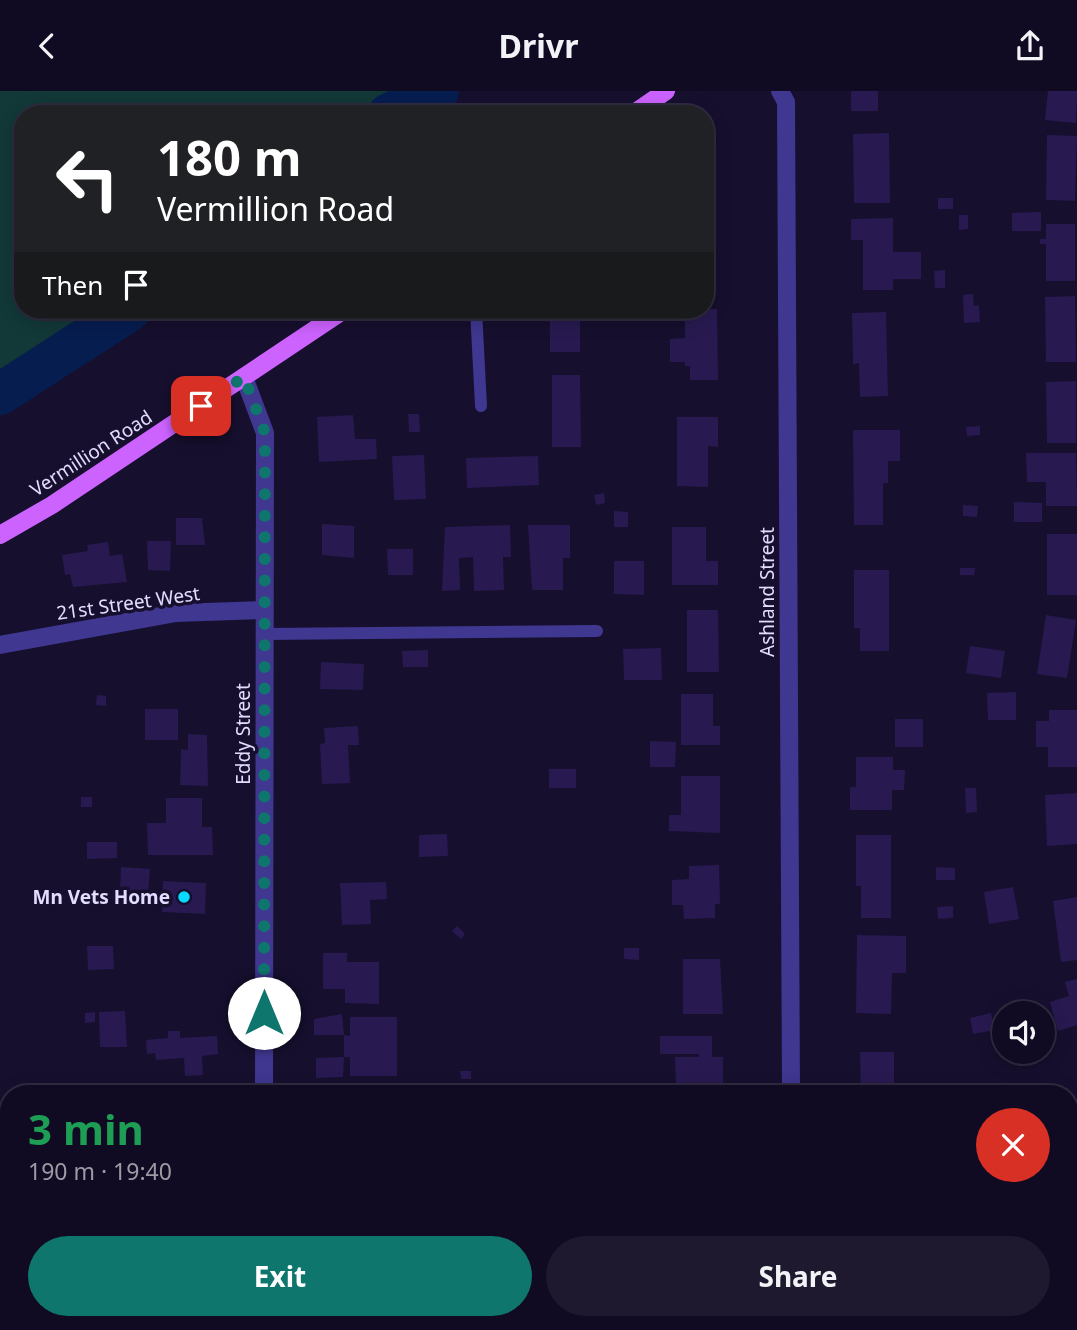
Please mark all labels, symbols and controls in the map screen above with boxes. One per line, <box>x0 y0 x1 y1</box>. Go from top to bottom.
text: Drivr <box>499 24 578 67</box>
icon: back <box>28 27 66 65</box>
icon: share <box>1011 27 1049 65</box>
text: 180 m <box>157 124 302 190</box>
icon: left <box>42 133 133 224</box>
text: Vermillion Road <box>157 187 394 230</box>
icon: arrive <box>117 266 155 304</box>
text: Then <box>42 267 103 303</box>
pin <box>171 376 231 436</box>
icon: arrive <box>182 387 220 425</box>
street label: Vermillion Road <box>25 404 157 502</box>
street label: Ashland Street <box>754 527 780 657</box>
street label: 21st Street West <box>55 580 202 626</box>
street label: Eddy Street <box>230 683 256 785</box>
place label: Mn Vets Home <box>32 884 170 910</box>
marker: Mn Vets Home <box>176 889 192 905</box>
position arrow <box>227 976 301 1050</box>
map controls <box>992 1001 1055 1064</box>
button: sound <box>992 1001 1055 1064</box>
text: 3 min <box>28 1100 144 1157</box>
button: close <box>976 1108 1050 1182</box>
text: 190 m · 19:40 <box>28 1155 172 1187</box>
button: Exit <box>28 1236 532 1316</box>
button: Share <box>546 1236 1050 1316</box>

